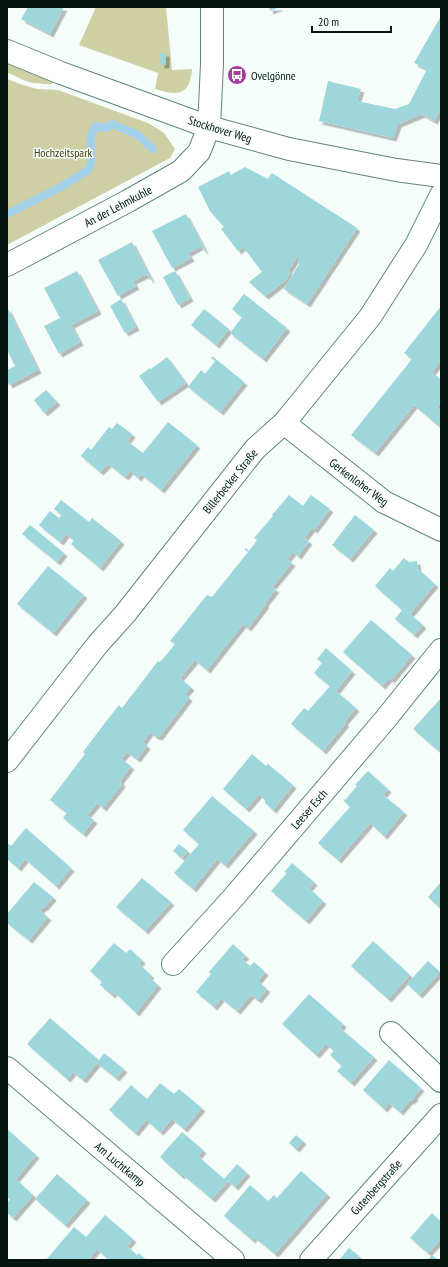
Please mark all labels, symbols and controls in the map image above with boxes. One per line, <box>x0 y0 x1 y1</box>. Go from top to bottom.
scale bar <box>312 8 391 34</box>
text: 20 m <box>318 14 339 29</box>
bus stop icon: Ovelgönne <box>226 64 248 86</box>
place label: Ovelgönne <box>251 68 296 83</box>
street label: Stockhover Weg <box>186 112 254 146</box>
park label: Hochzeitspark <box>34 145 92 160</box>
street label: An der Lehmkuhle <box>81 182 155 230</box>
street label: Billerbecker Straße <box>199 446 261 516</box>
street label: Gerkenloher Weg <box>326 455 392 509</box>
street label: Leeser Esch <box>288 786 330 832</box>
street label: Am Luchtkamp <box>92 1139 148 1189</box>
street label: Gutenbergstraße <box>347 1156 405 1218</box>

